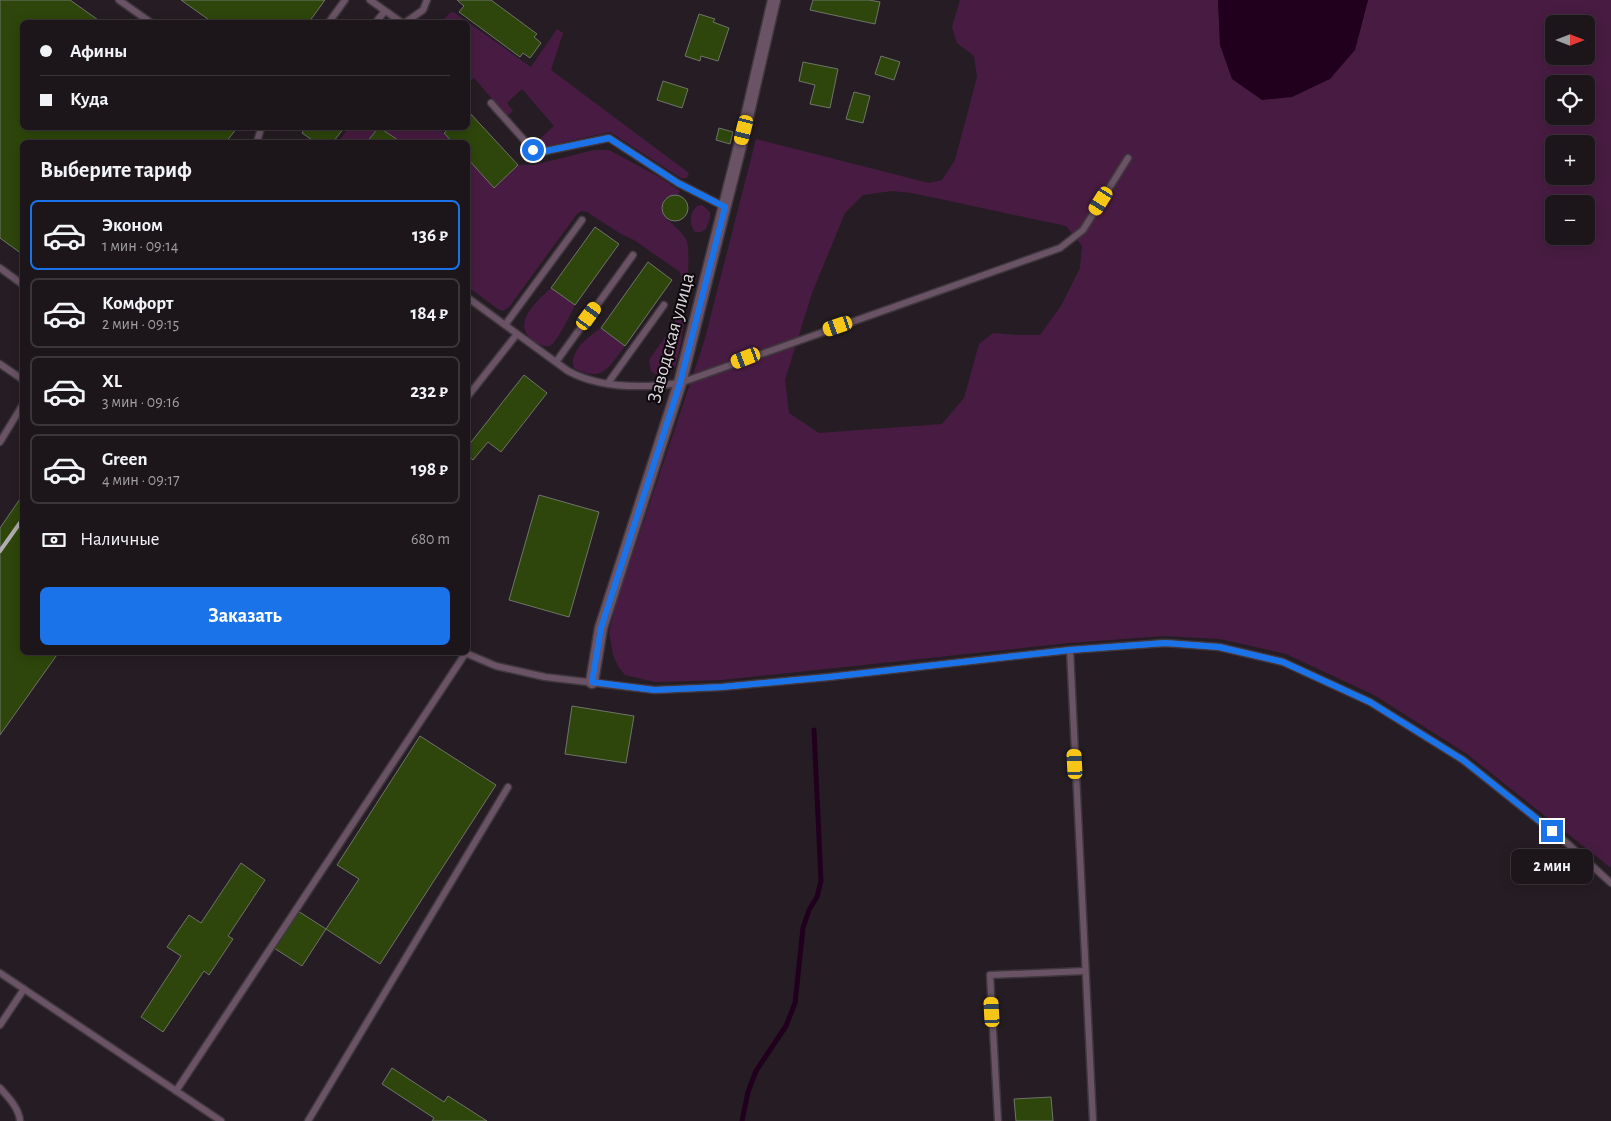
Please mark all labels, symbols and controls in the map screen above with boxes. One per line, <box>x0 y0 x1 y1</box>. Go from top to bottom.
north arrow <box>1545 15 1595 65</box>
map controls <box>1545 15 1595 245</box>
text: Афины <box>70 42 127 61</box>
button: locate <box>1545 75 1595 125</box>
text: Куда <box>70 90 109 109</box>
car <box>733 114 754 146</box>
button: + <box>1545 135 1595 185</box>
route start <box>522 139 544 161</box>
text: Выберите тариф <box>40 159 192 181</box>
car <box>1086 184 1115 218</box>
button: − <box>1545 195 1595 245</box>
icon: car <box>42 213 87 258</box>
text: Эконом <box>102 216 163 235</box>
text: 136 ₽ <box>412 226 448 245</box>
text: 1 мин · 09:14 <box>102 238 179 254</box>
street label: Заводская улица <box>644 271 698 405</box>
icon: car <box>42 291 87 336</box>
text: Комфорт <box>102 294 173 313</box>
car <box>574 299 603 333</box>
text: 184 ₽ <box>410 304 448 323</box>
car <box>821 314 854 338</box>
text: 2 мин · 09:15 <box>102 316 179 332</box>
car <box>729 346 762 370</box>
icon: car <box>42 369 87 414</box>
text: XL <box>102 372 122 391</box>
text: 232 ₽ <box>410 382 448 401</box>
text: 3 мин · 09:16 <box>102 394 179 410</box>
icon: car <box>42 447 87 492</box>
text: Green <box>102 450 148 469</box>
text: 198 ₽ <box>411 460 448 479</box>
text: 4 мин · 09:17 <box>102 472 180 488</box>
icon: cash <box>40 526 68 554</box>
text: Наличные <box>80 530 160 549</box>
text: 680 m <box>411 531 450 547</box>
button: Заказать <box>40 587 450 645</box>
car <box>1066 749 1083 779</box>
route end <box>1541 820 1563 842</box>
callout: 2 мин <box>1511 848 1593 884</box>
text: 2 мин <box>1533 858 1571 874</box>
car <box>983 997 1000 1027</box>

